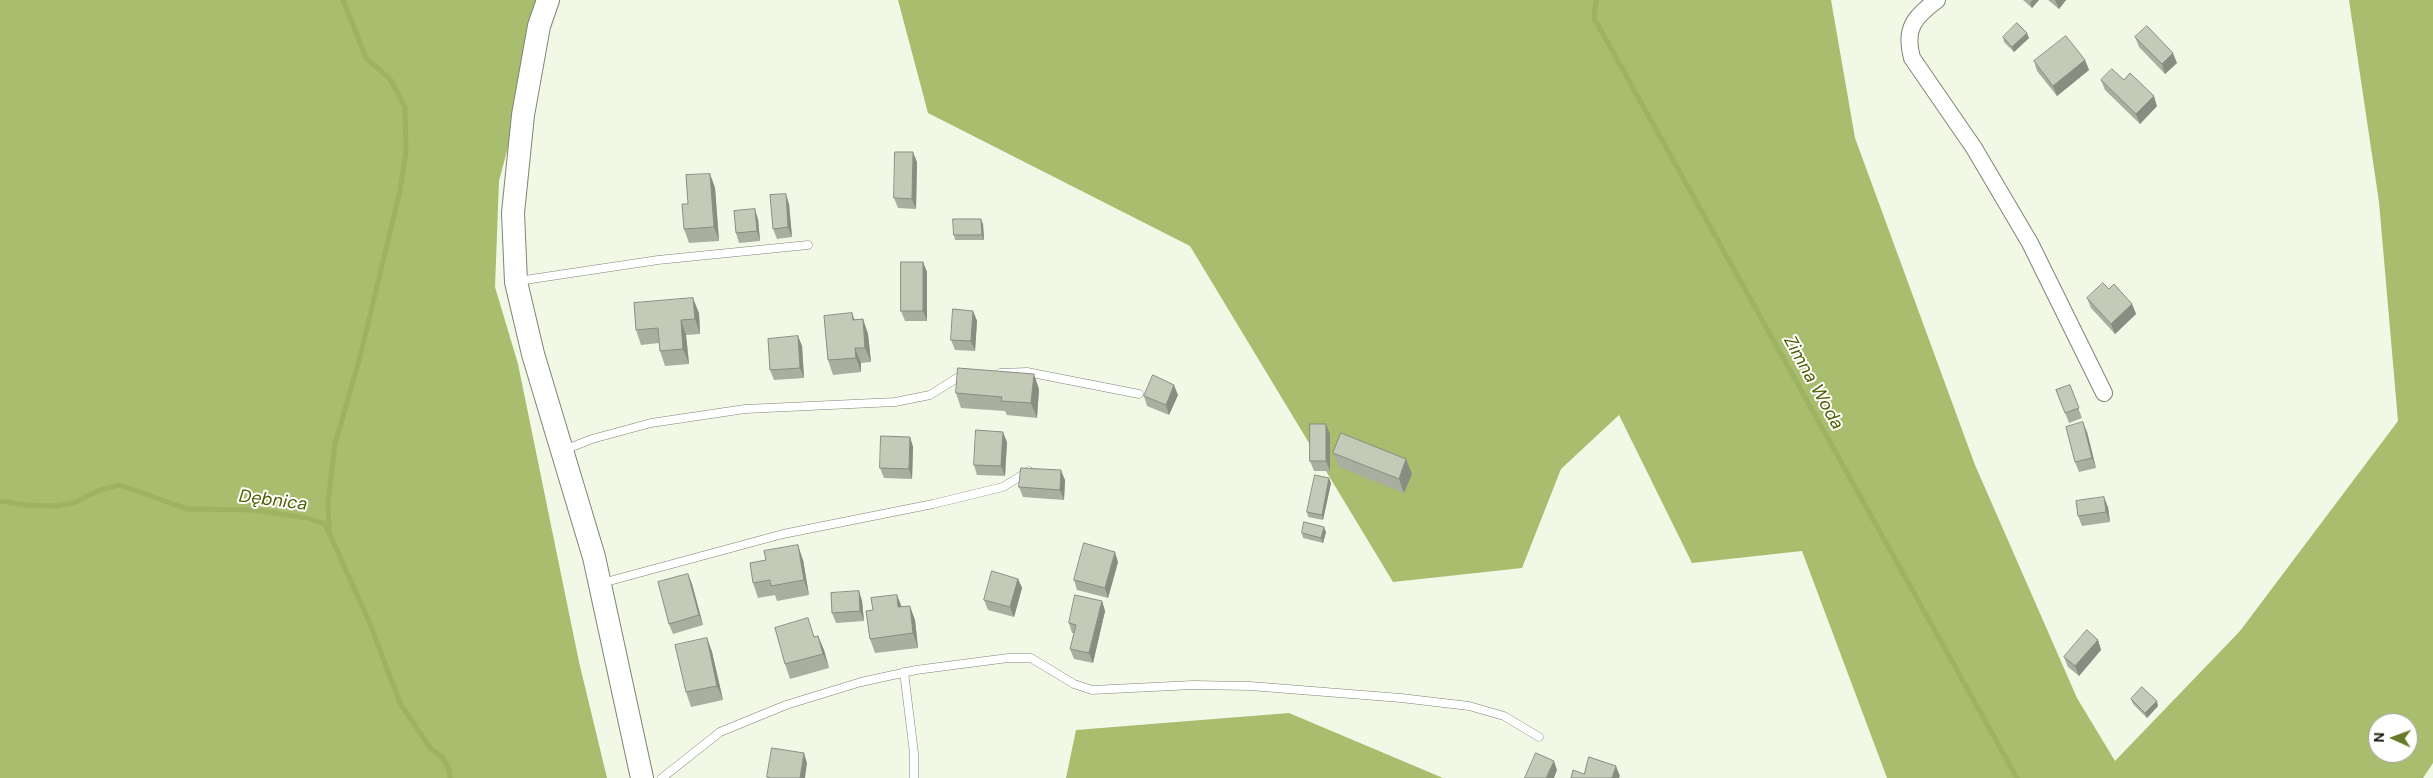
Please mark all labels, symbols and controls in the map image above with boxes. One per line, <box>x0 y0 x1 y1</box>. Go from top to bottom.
water label: Zimna Woda <box>1778 332 1848 434</box>
water label: Dębnica <box>238 486 308 516</box>
north arrow <box>2368 713 2418 763</box>
text: N <box>2370 732 2388 743</box>

